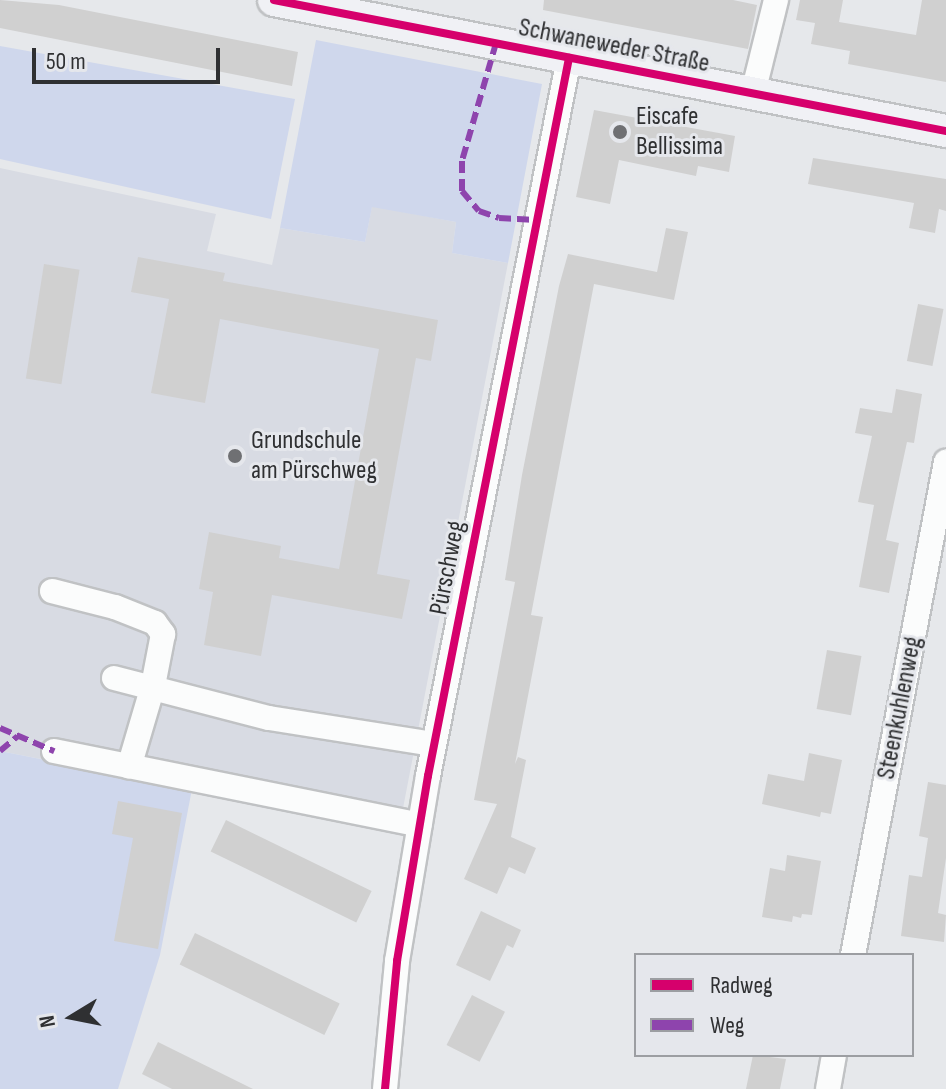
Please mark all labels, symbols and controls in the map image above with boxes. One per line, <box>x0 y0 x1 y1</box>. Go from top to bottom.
street label: Schwaneweder Straße <box>516 12 712 80</box>
scale bar <box>36 32 224 82</box>
text: 50 m <box>46 47 86 76</box>
place label: Eiscafe Bellissima <box>636 101 723 162</box>
marker: Eiscafe Bellissima <box>611 123 629 141</box>
place label: Grundschule am Pürschweg <box>251 425 377 486</box>
marker: Grundschule am Pürschweg <box>226 447 244 465</box>
street label: Pürschweg <box>424 518 472 618</box>
street label: Steenkuhlenweg <box>871 634 929 782</box>
legend <box>634 953 914 1057</box>
text: Radweg <box>710 971 773 1000</box>
north arrow <box>32 977 112 1057</box>
text: Weg <box>710 1011 744 1040</box>
text: N <box>34 1013 62 1029</box>

